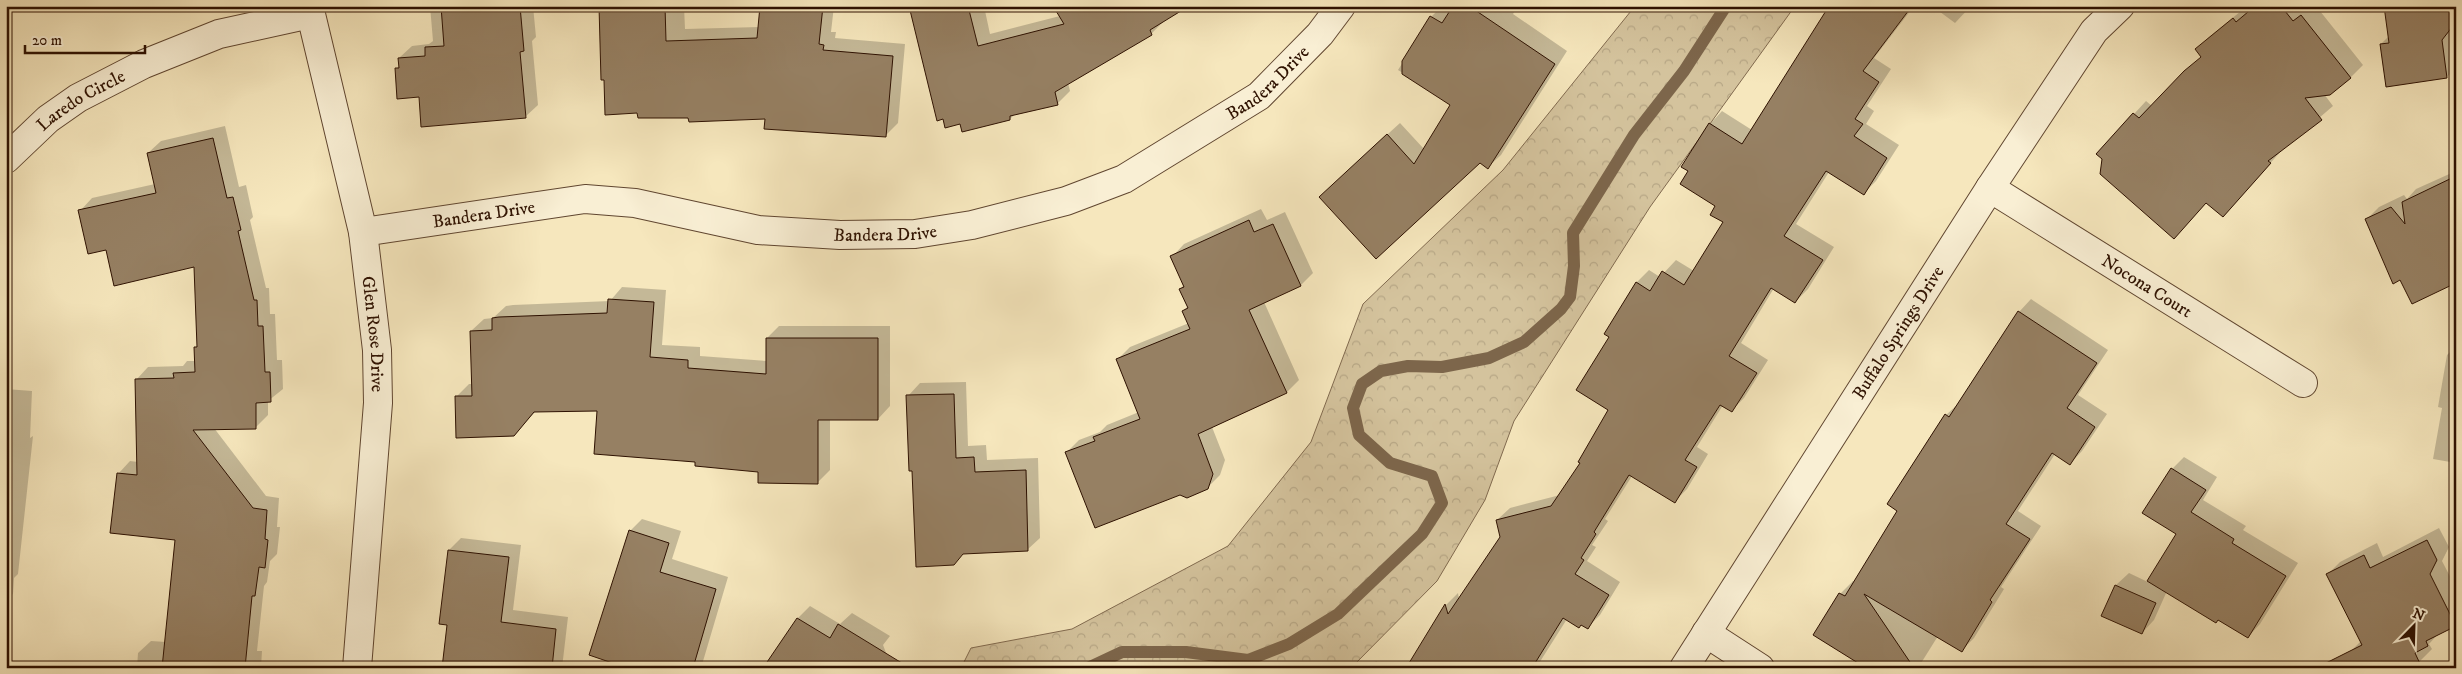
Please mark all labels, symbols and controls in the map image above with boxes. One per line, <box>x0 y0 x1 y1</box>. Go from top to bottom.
scale bar <box>25 22 145 54</box>
text: 20 m <box>32 31 62 50</box>
street label: Bandera Drive <box>1223 41 1314 125</box>
street label: Laredo Circle <box>32 66 129 136</box>
street label: Bandera Drive <box>431 197 536 234</box>
street label: Bandera Drive <box>833 221 939 247</box>
street label: Nocona Court <box>2097 250 2196 323</box>
street label: Buffalo Springs Drive <box>1848 262 1949 404</box>
street label: Glen Rose Drive <box>356 275 388 392</box>
north arrow <box>2390 602 2440 652</box>
text: N <box>2410 604 2428 626</box>

